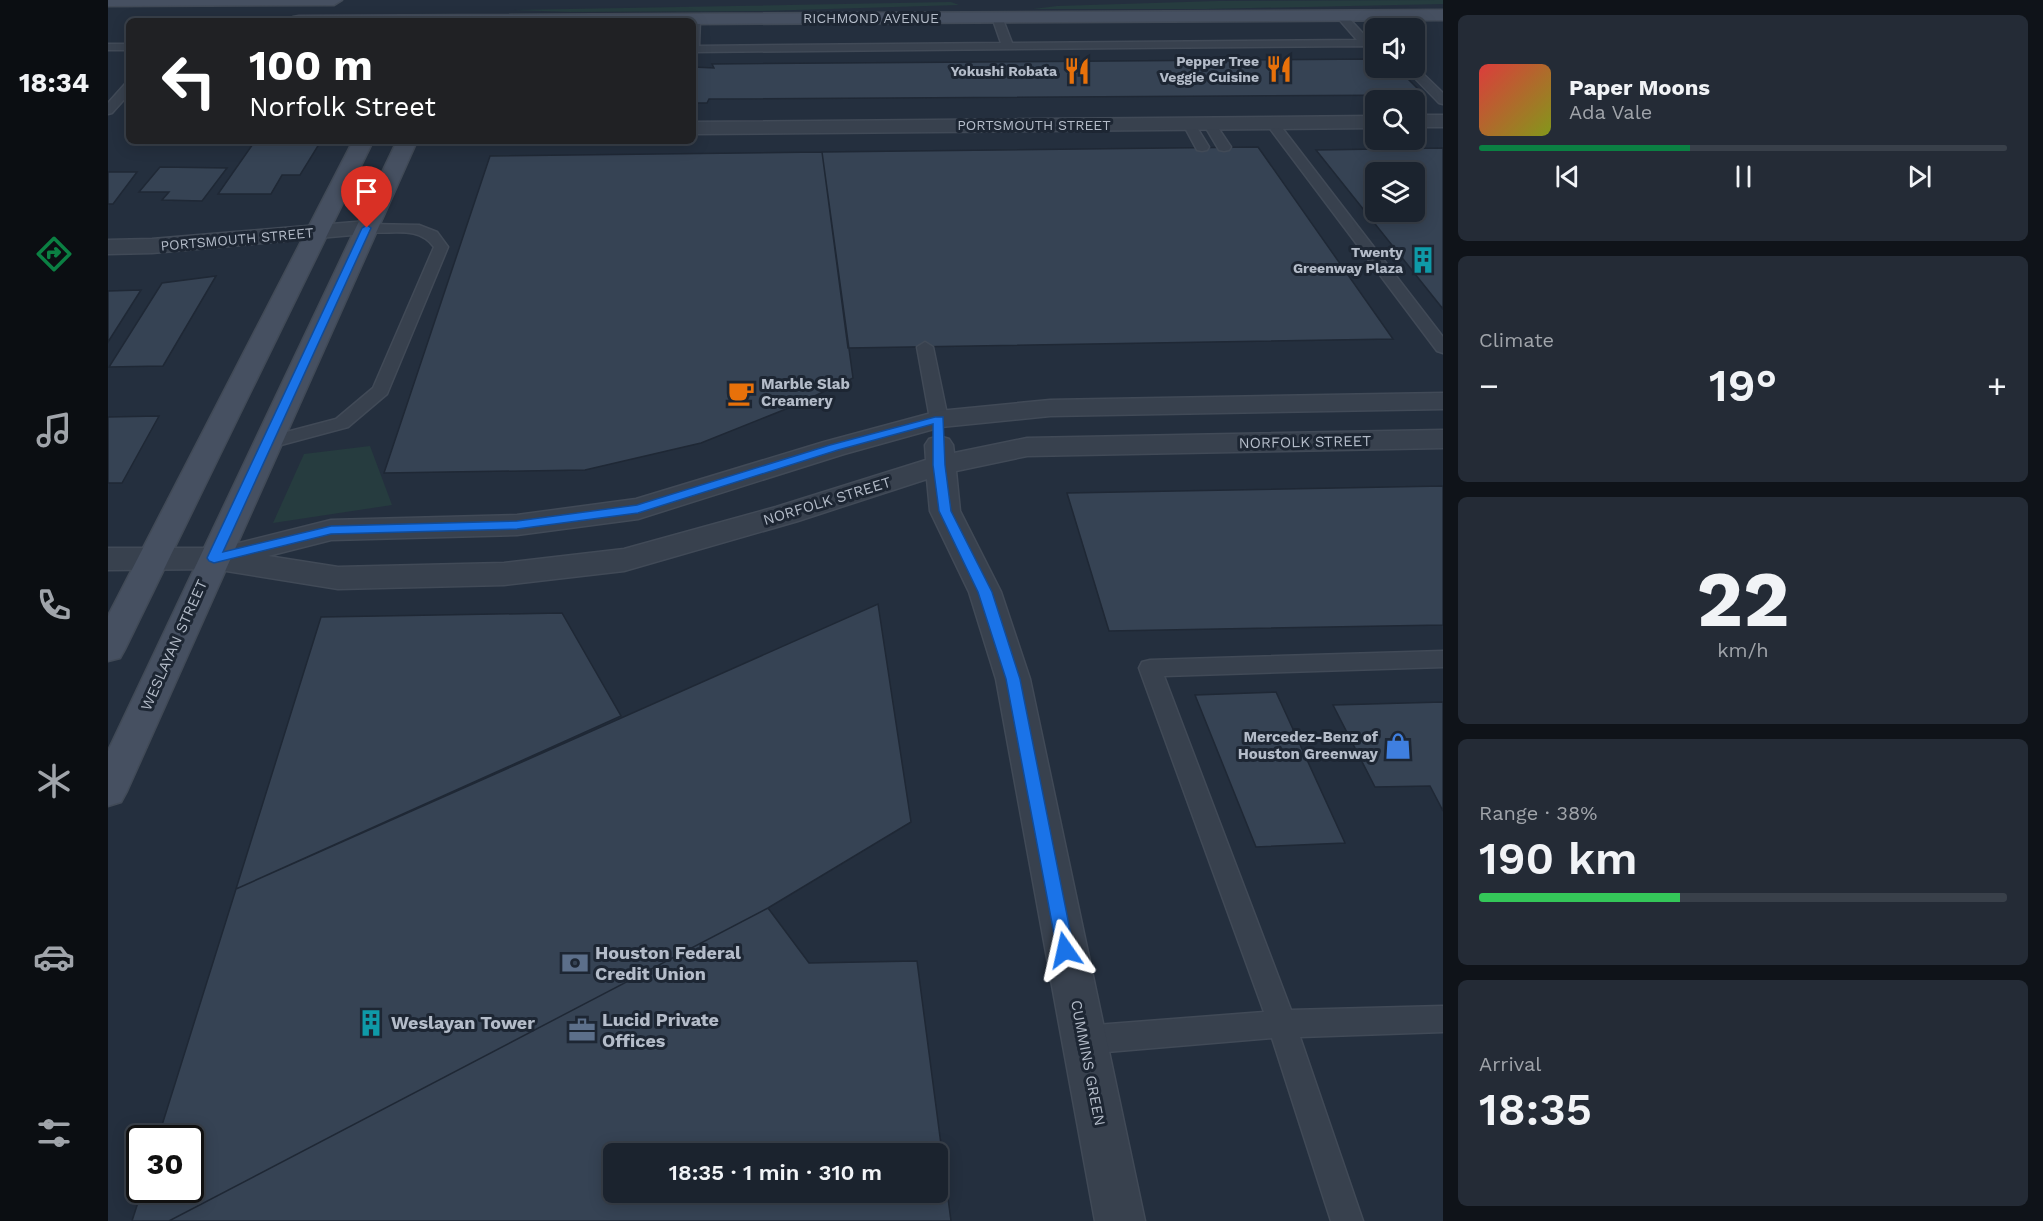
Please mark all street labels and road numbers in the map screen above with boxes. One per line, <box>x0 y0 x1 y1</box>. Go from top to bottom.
street label: RICHMOND AVENUE <box>803 10 939 26</box>
street label: PORTSMOUTH STREET <box>957 117 1111 133</box>
street label: PORTSMOUTH STREET <box>160 224 315 254</box>
street label: NORFOLK STREET <box>1239 432 1371 452</box>
street label: NORFOLK STREET <box>761 473 893 529</box>
street label: WESLAYAN STREET <box>137 577 211 713</box>
street label: CUMMINS GREEN <box>1067 999 1109 1127</box>

